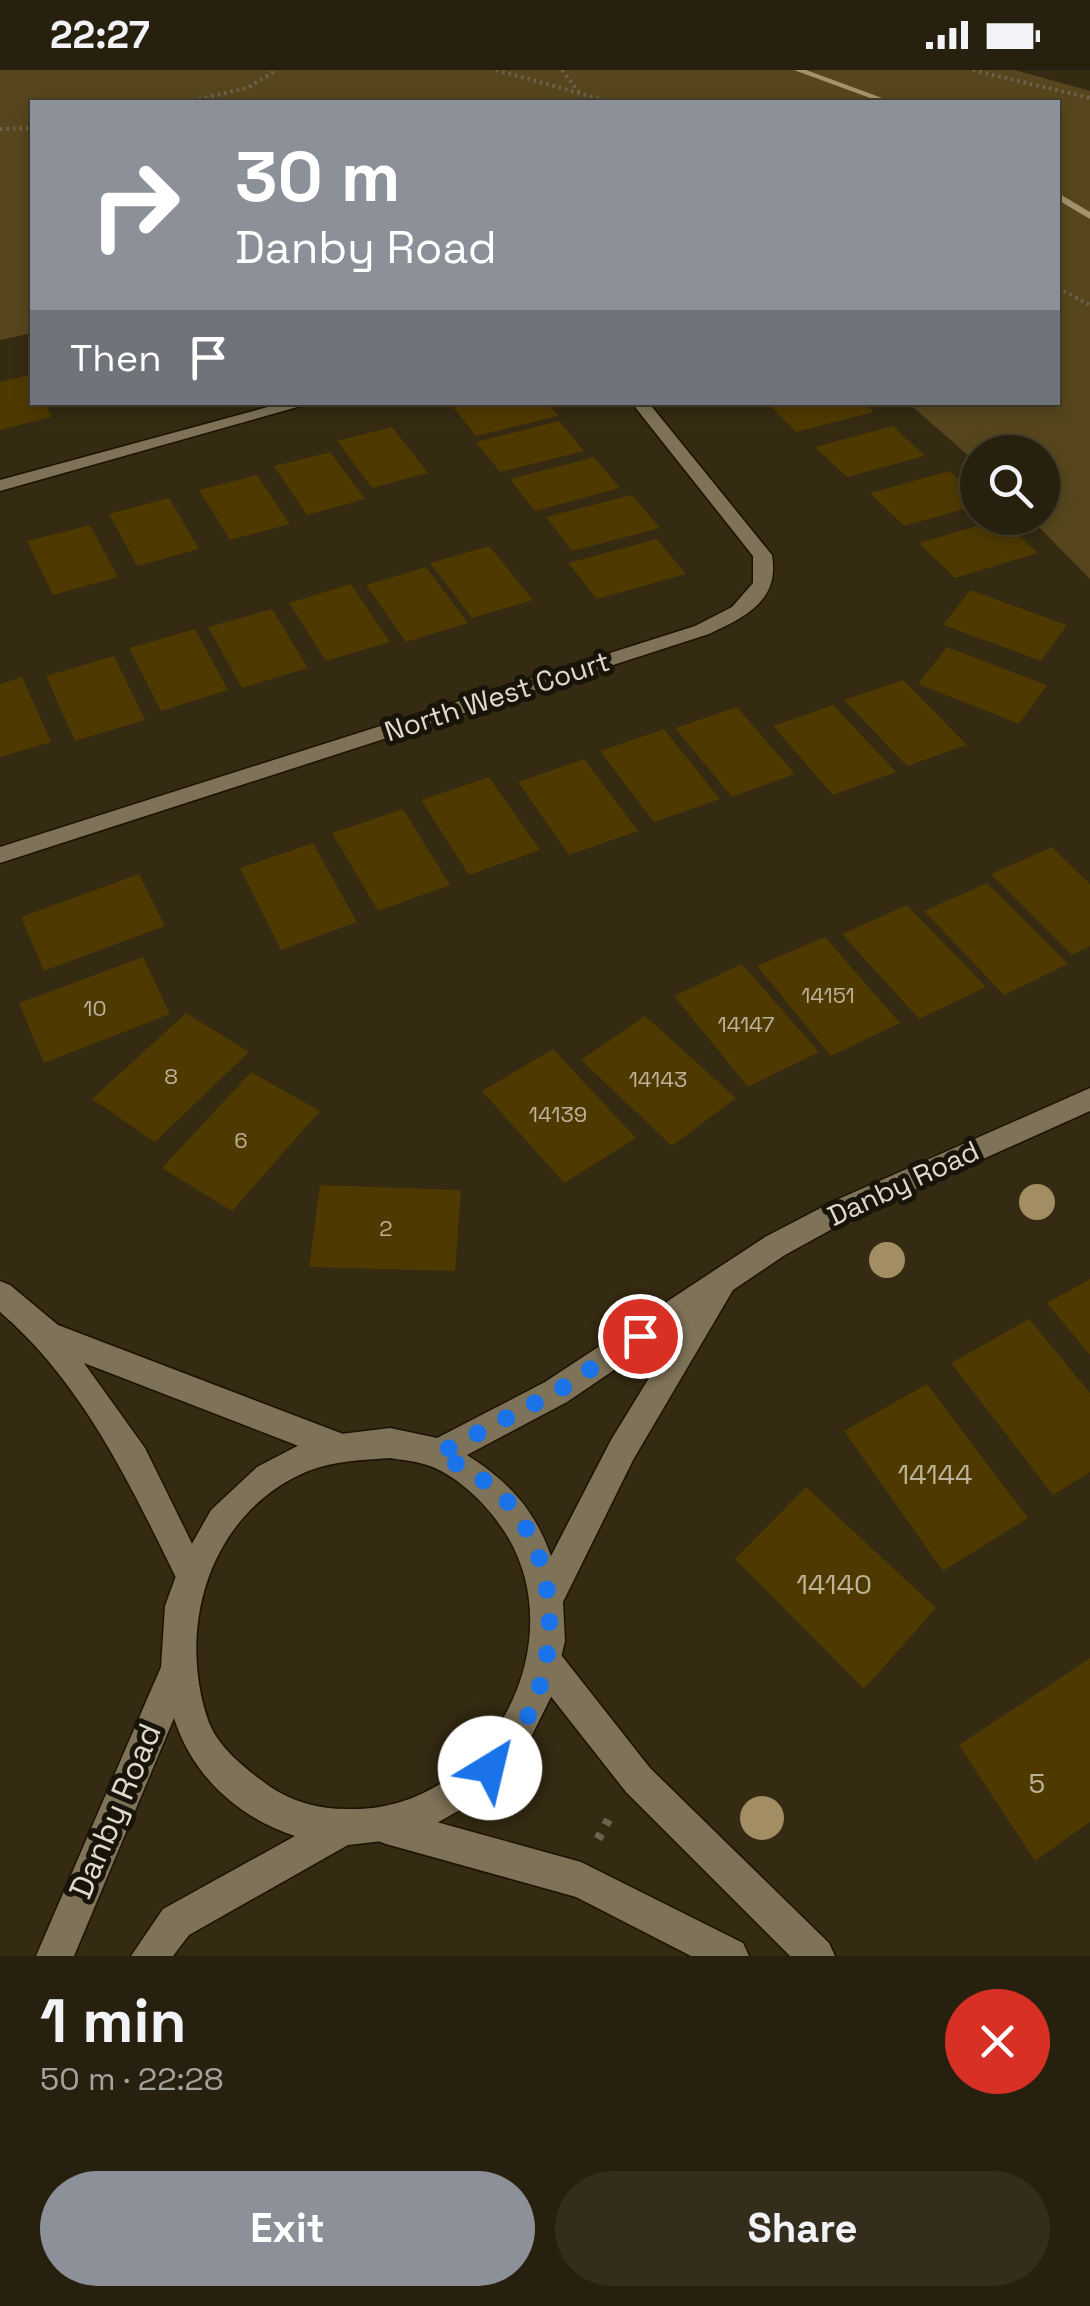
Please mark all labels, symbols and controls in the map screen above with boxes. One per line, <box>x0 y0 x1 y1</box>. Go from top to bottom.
text: 22:27 <box>50 11 150 59</box>
text: 30 m <box>235 132 400 221</box>
icon: right <box>70 140 200 270</box>
text: Danby Road <box>235 219 497 276</box>
icon: arrive <box>181 330 236 385</box>
text: Then <box>70 334 161 382</box>
map controls <box>960 435 1060 535</box>
button: search <box>960 435 1060 535</box>
street label: North West Court <box>380 643 614 749</box>
house number: 14151 <box>801 981 855 1009</box>
house number: 10 <box>83 994 107 1022</box>
house number: 14147 <box>717 1010 775 1038</box>
house number: 8 <box>164 1062 178 1090</box>
house number: 14143 <box>629 1065 687 1093</box>
house number: 14139 <box>529 1100 587 1128</box>
house number: 6 <box>234 1126 248 1154</box>
street label: Danby Road <box>822 1132 984 1234</box>
house number: 2 <box>379 1214 393 1242</box>
pin <box>598 1294 683 1379</box>
icon: arrive <box>613 1309 668 1364</box>
house number: 14144 <box>897 1456 973 1492</box>
house number: 14140 <box>796 1566 872 1602</box>
position arrow <box>438 1716 542 1820</box>
street label: Danby Road <box>60 1717 170 1905</box>
house number: 5 <box>1029 1765 1045 1801</box>
text: 1 min <box>40 1983 187 2060</box>
button: close <box>945 1989 1050 2094</box>
text: 50 m · 22:28 <box>40 2059 224 2099</box>
button: Exit <box>40 2171 535 2286</box>
button: Share <box>555 2171 1050 2286</box>

